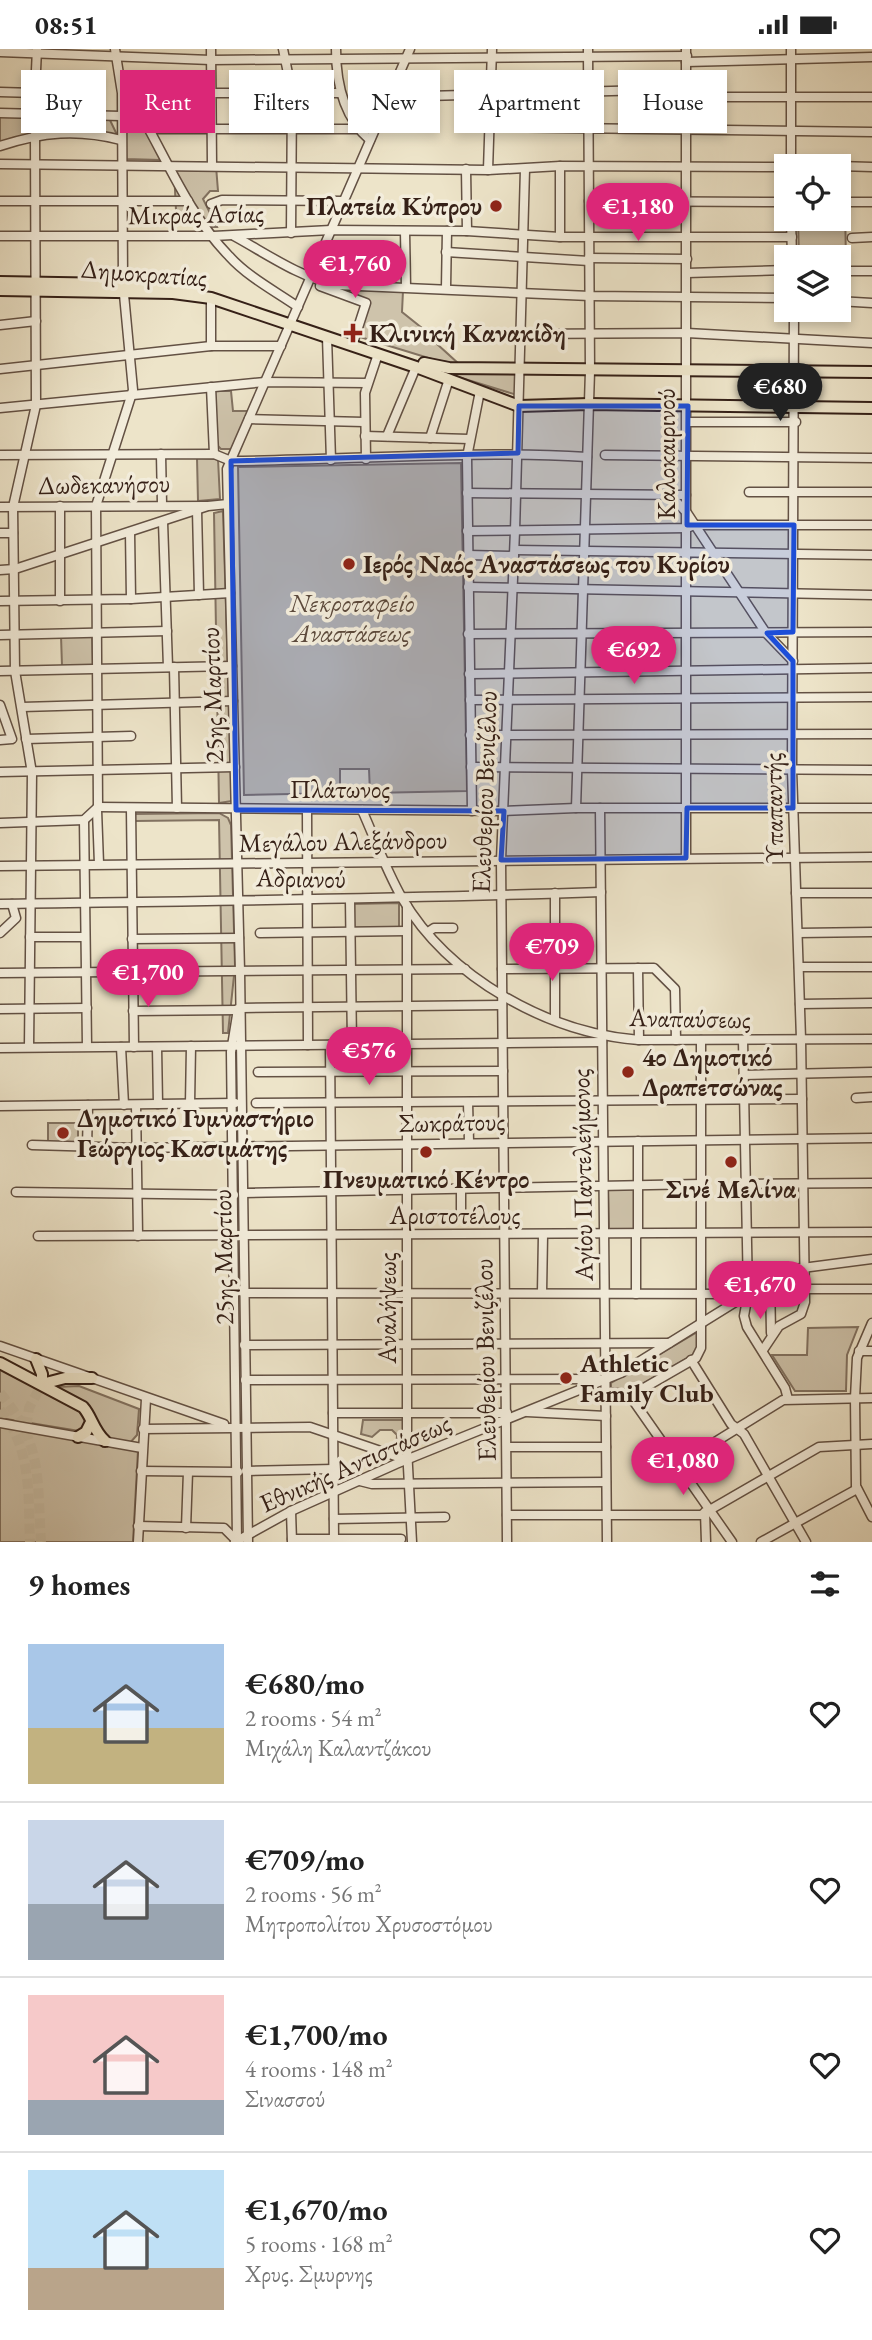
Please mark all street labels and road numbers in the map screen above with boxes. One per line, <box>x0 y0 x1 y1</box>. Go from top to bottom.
street label: Μικράς Ασίας <box>128 196 264 232</box>
street label: Δημοκρατίας <box>80 252 208 294</box>
street label: Καλοκαιρινού <box>649 388 683 520</box>
street label: Δωδεκανήσου <box>38 466 170 502</box>
street label: 25ης Μαρτίου <box>193 627 231 763</box>
street label: Ελευθερίου Βενιζέλου <box>463 690 505 894</box>
street label: Υπαπαντής <box>755 752 791 864</box>
street label: Πλάτωνος <box>290 772 390 806</box>
street label: Μεγάλου Αλεξάνδρου <box>238 822 448 860</box>
street label: Αδριανού <box>255 860 346 896</box>
street label: Αναπαύσεως <box>628 1000 751 1036</box>
street label: Αγίου Παντελεήμονος <box>563 1068 601 1283</box>
street label: Σωκράτους <box>398 1104 506 1140</box>
street label: 25ης Μαρτίου <box>205 1189 241 1325</box>
street label: Αριστοτέλους <box>389 1198 520 1232</box>
street label: Αναλήψεως <box>370 1252 404 1365</box>
street label: Ελευθερίου Βενιζέλου <box>466 1258 504 1462</box>
street label: Εθνικής Αντιστάσεως <box>254 1406 456 1520</box>

